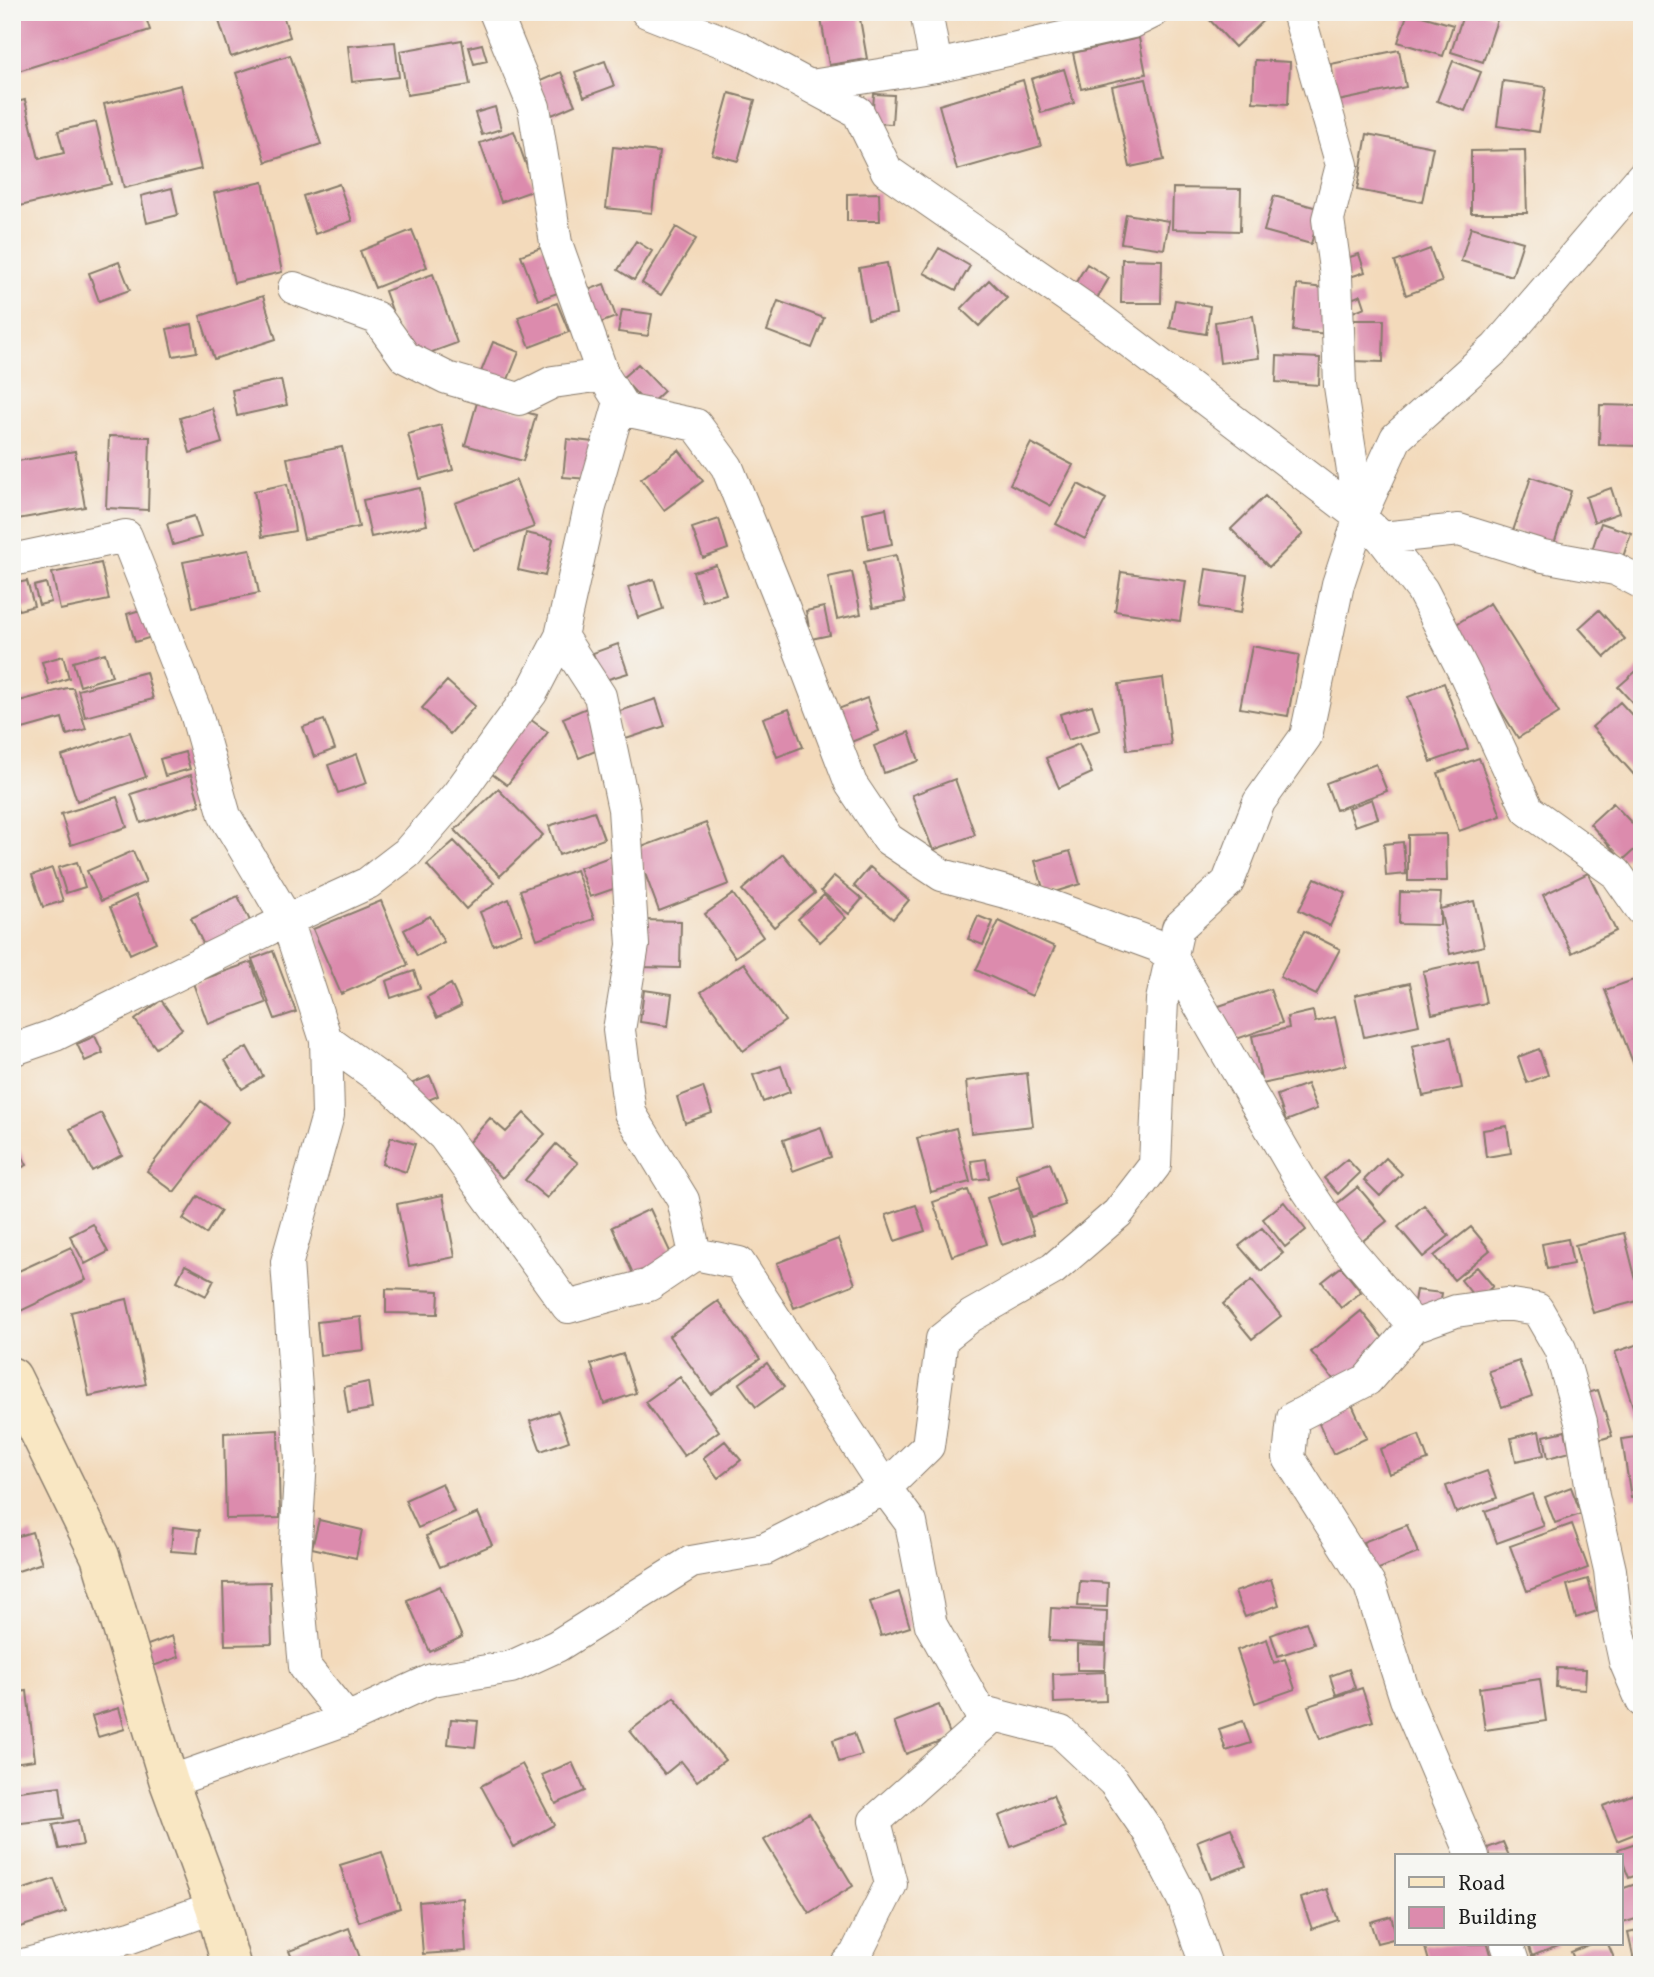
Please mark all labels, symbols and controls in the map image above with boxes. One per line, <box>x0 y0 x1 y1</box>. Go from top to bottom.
legend <box>1395 1854 1622 1946</box>
text: Road <box>1458 1870 1505 1899</box>
text: Building <box>1458 1904 1537 1933</box>

